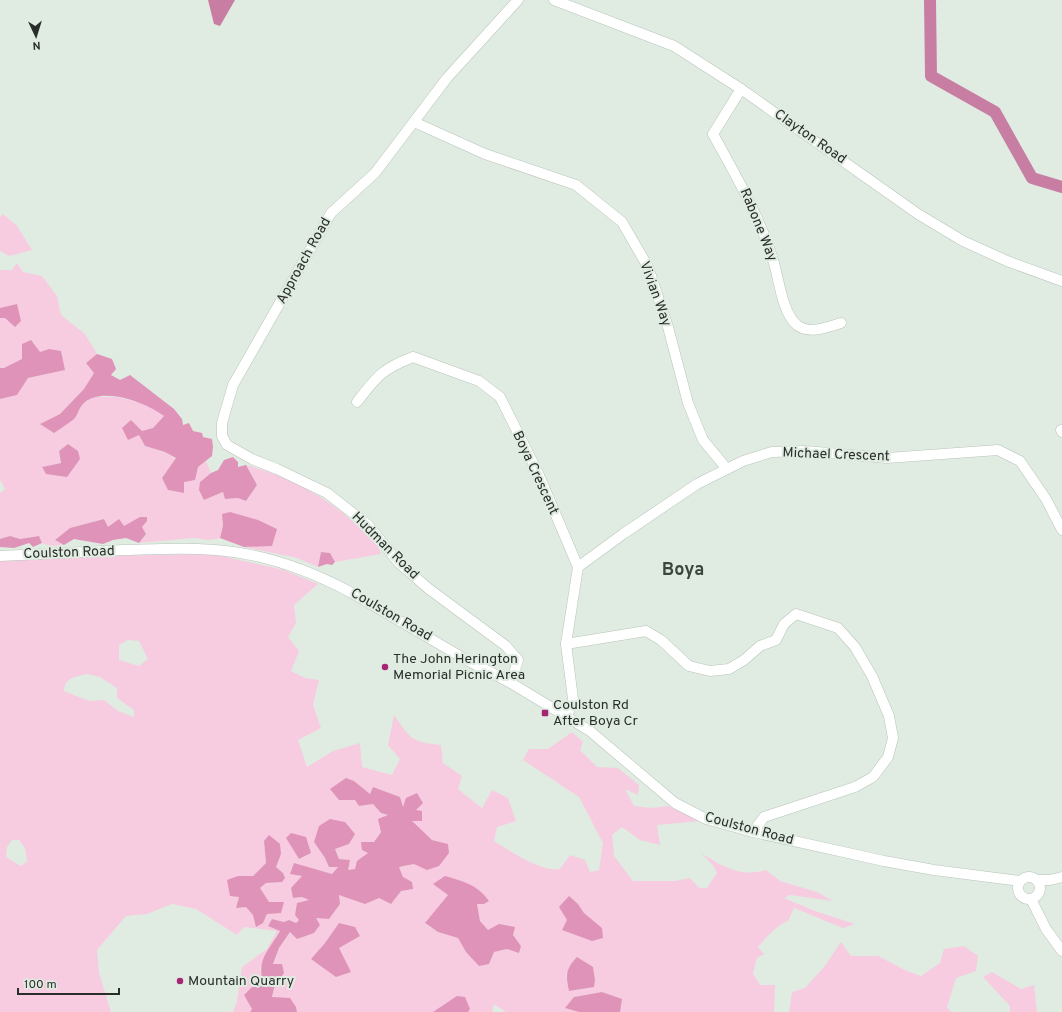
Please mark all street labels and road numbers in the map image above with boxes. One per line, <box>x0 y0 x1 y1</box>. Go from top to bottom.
street label: Clayton Road <box>771 106 849 168</box>
street label: Rabone Way <box>736 186 780 264</box>
street label: Approach Road <box>273 215 335 307</box>
street label: Vivian Way <box>635 259 675 329</box>
street label: Boya Crescent <box>508 428 562 518</box>
street label: Michael Crescent <box>782 445 890 465</box>
street label: Hudman Road <box>348 509 422 583</box>
street label: Coulston Road <box>23 543 115 563</box>
street label: Coulston Road <box>347 585 435 645</box>
street label: Coulston Road <box>703 809 795 849</box>

